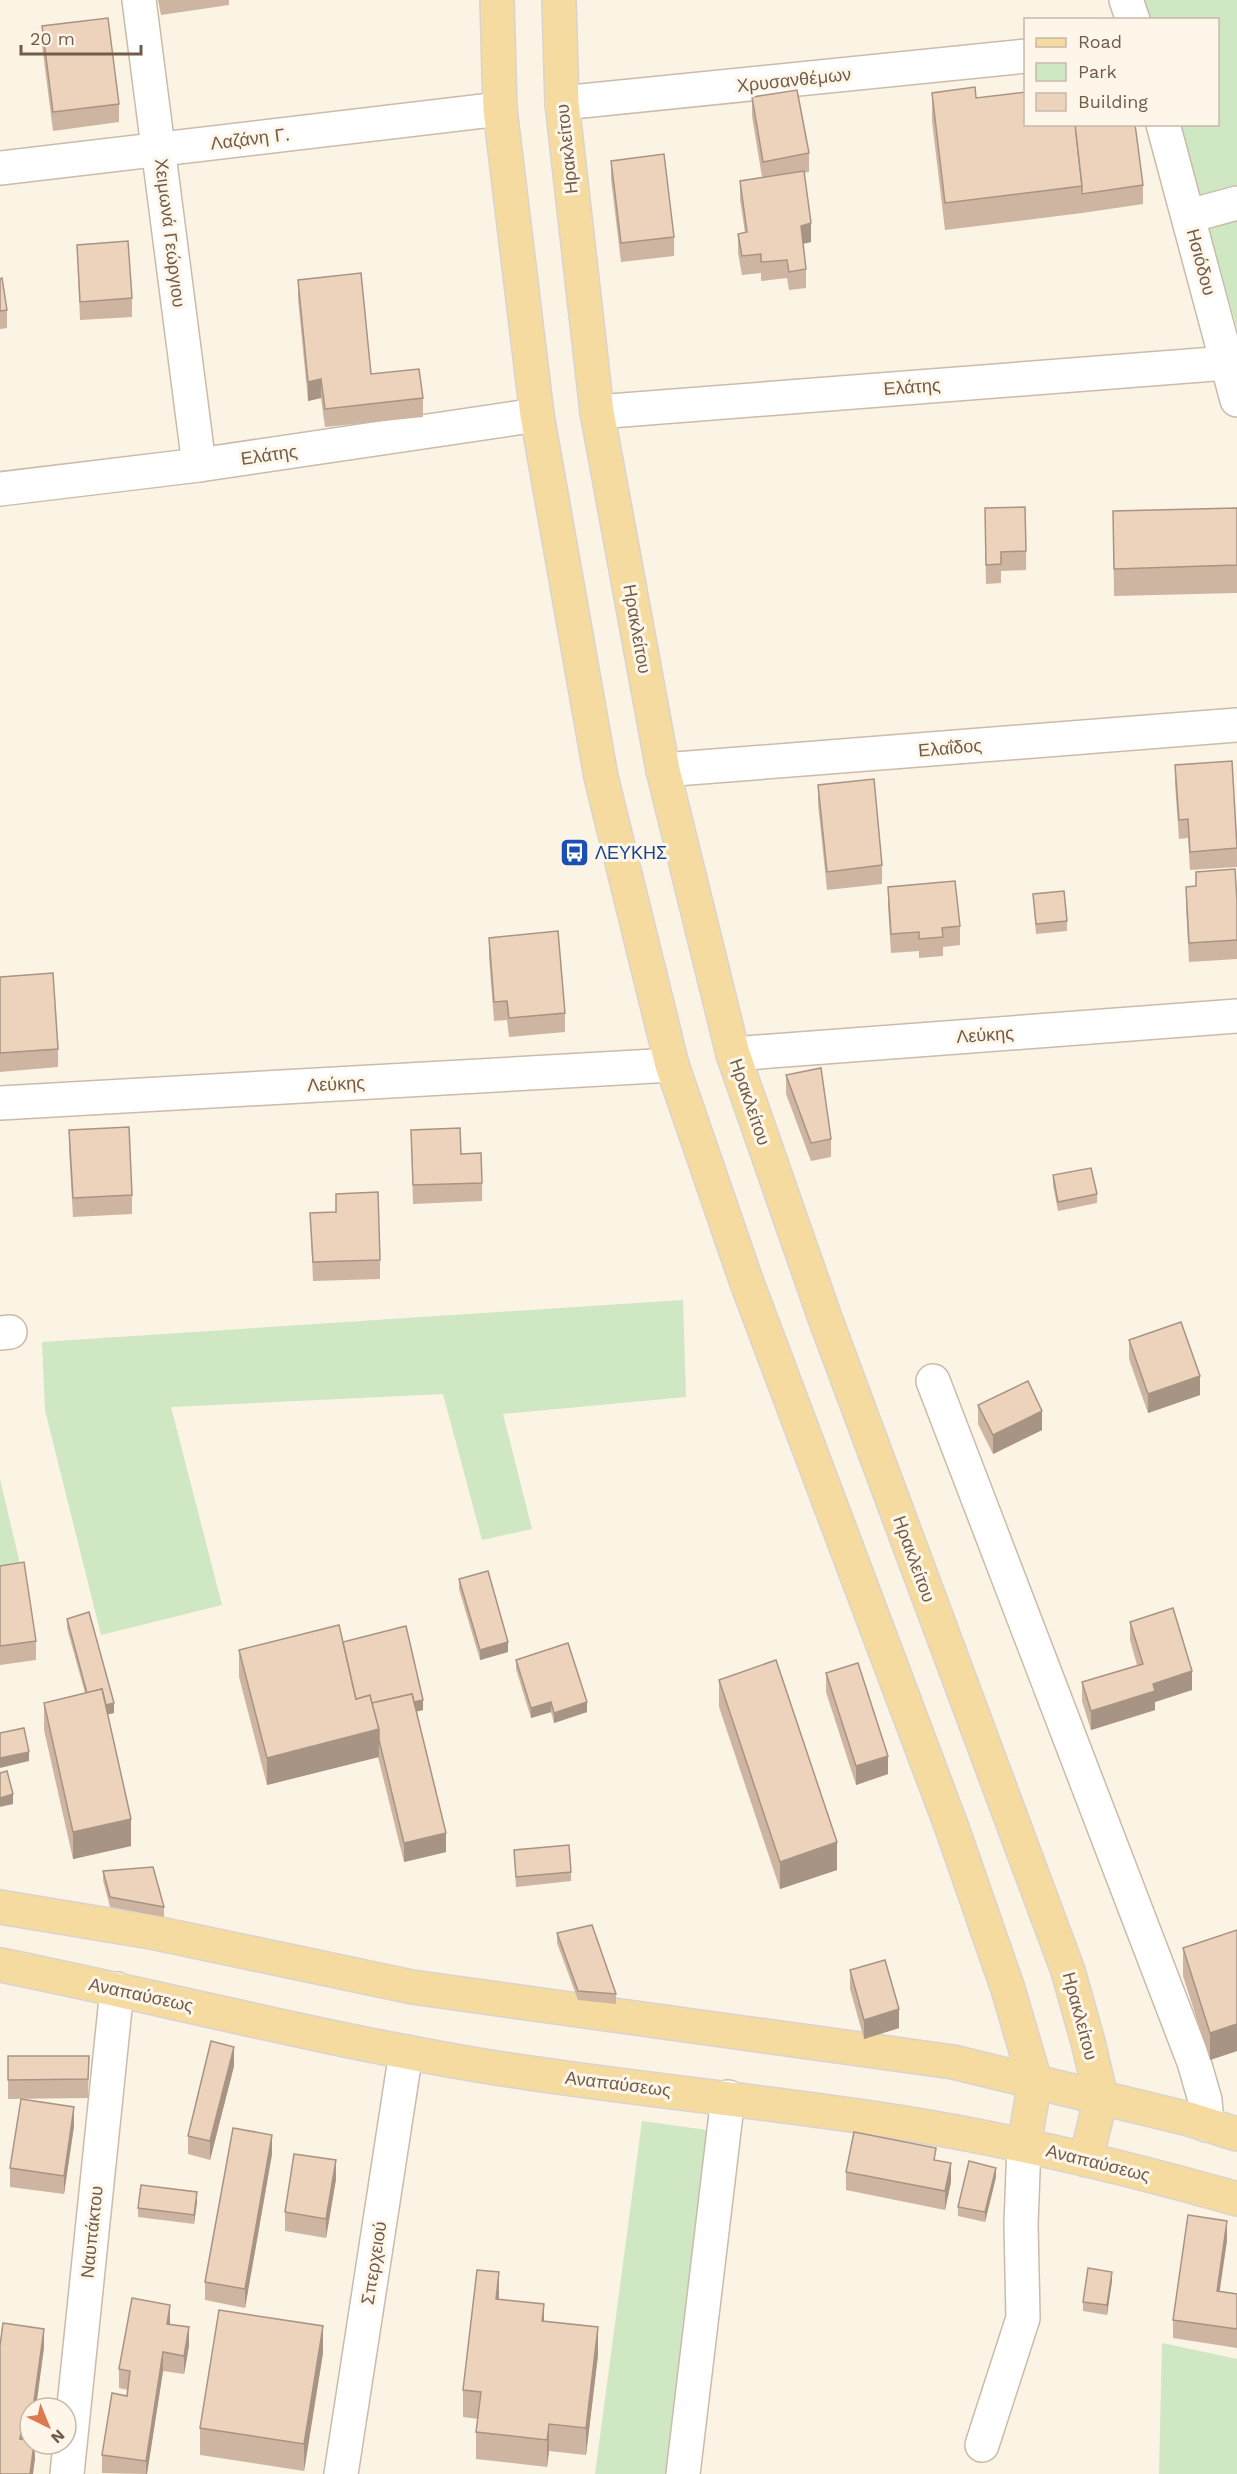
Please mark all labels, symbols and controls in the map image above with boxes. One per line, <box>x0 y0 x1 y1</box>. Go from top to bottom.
scale bar <box>21 18 141 56</box>
legend <box>1024 18 1219 126</box>
text: 20 m <box>30 28 75 49</box>
text: Road <box>1078 31 1122 52</box>
text: Park <box>1078 61 1117 82</box>
street label: Χρυσανθέμων <box>736 63 852 96</box>
text: Building <box>1078 91 1148 112</box>
street label: Ηρακλείτου <box>551 103 582 195</box>
street label: Λαζάνη Γ. <box>209 123 291 154</box>
street label: Χειμωνά Γεώργιου <box>151 157 190 309</box>
street label: Ησιόδου <box>1183 226 1220 297</box>
street label: Ελάτης <box>883 374 941 399</box>
street label: Ελάτης <box>239 440 299 469</box>
street label: Ηρακλείτου <box>619 583 656 675</box>
street label: Ελαΐδος <box>917 734 983 761</box>
bus stop icon: ΛΕΥΚΗΣ <box>558 837 590 869</box>
place label: ΛΕΥΚΗΣ <box>595 842 667 863</box>
street label: Λεύκης <box>956 1022 1015 1047</box>
street label: Ηρακλείτου <box>726 1056 775 1148</box>
street label: Λεύκης <box>307 1071 366 1095</box>
street label: Ηρακλείτου <box>889 1513 940 1605</box>
street label: Ηρακλείτου <box>1059 1969 1102 2062</box>
street label: Αναπαύσεως <box>87 1973 196 2016</box>
street label: Αναπαύσεως <box>564 2067 672 2100</box>
street label: Αναπαύσεως <box>1044 2139 1153 2186</box>
street label: Ναυπάκτου <box>76 2185 107 2279</box>
street label: Σπερχειού <box>357 2220 390 2306</box>
north arrow <box>18 2396 78 2456</box>
text: N <box>47 2426 69 2448</box>

